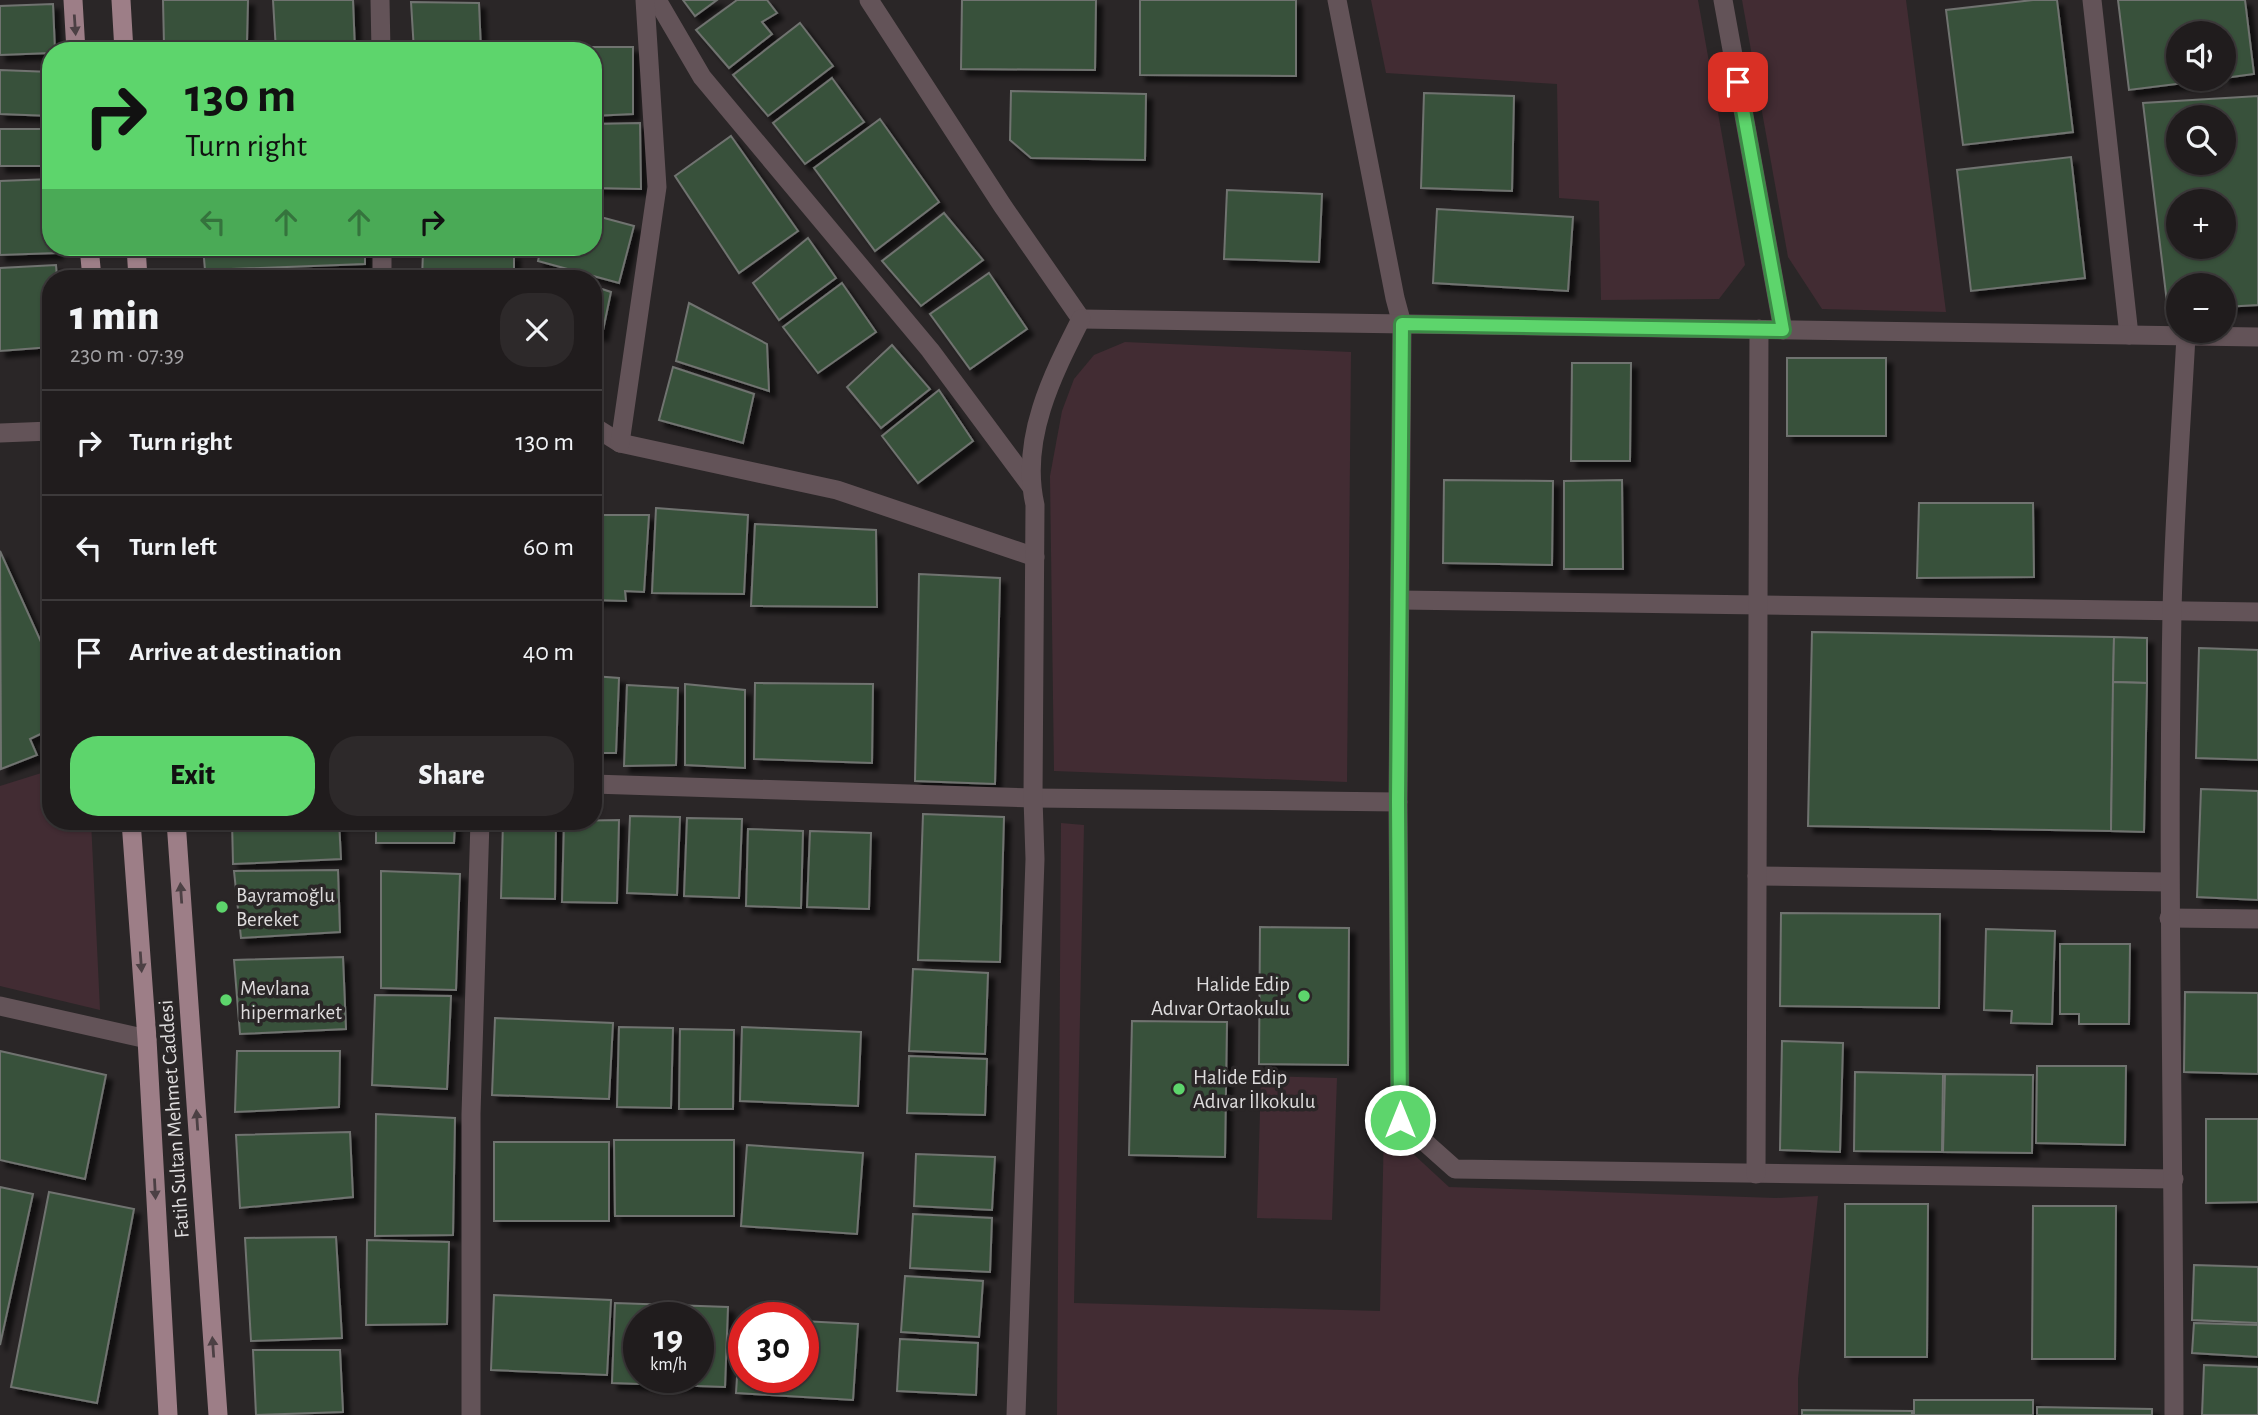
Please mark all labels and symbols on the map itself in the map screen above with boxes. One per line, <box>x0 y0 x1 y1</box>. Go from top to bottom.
one-way arrow <box>69 15 80 37</box>
pin <box>1708 52 1768 112</box>
one-way arrow <box>175 882 186 904</box>
place label: Bayramoğlu Bereket <box>236 885 335 930</box>
marker: Bayramoğlu Bereket <box>214 899 230 915</box>
one-way arrow <box>136 951 147 973</box>
place label: Halide Edip Adıvar Ortaokulu <box>1151 974 1290 1019</box>
place label: Mevlana hipermarket <box>240 978 342 1023</box>
marker: Halide Edip Adıvar Ortaokulu <box>1296 988 1312 1004</box>
marker: Mevlana hipermarket <box>218 992 234 1008</box>
street label: Fatih Sultan Mehmet Caddesi <box>155 999 193 1239</box>
place label: Halide Edip Adıvar İlkokulu <box>1193 1067 1316 1112</box>
marker: Halide Edip Adıvar İlkokulu <box>1171 1081 1187 1097</box>
position arrow <box>1363 1083 1437 1157</box>
one-way arrow <box>191 1109 202 1131</box>
one-way arrow <box>150 1178 161 1200</box>
speed limit sign: 30 <box>728 1302 819 1393</box>
one-way arrow <box>207 1336 218 1358</box>

